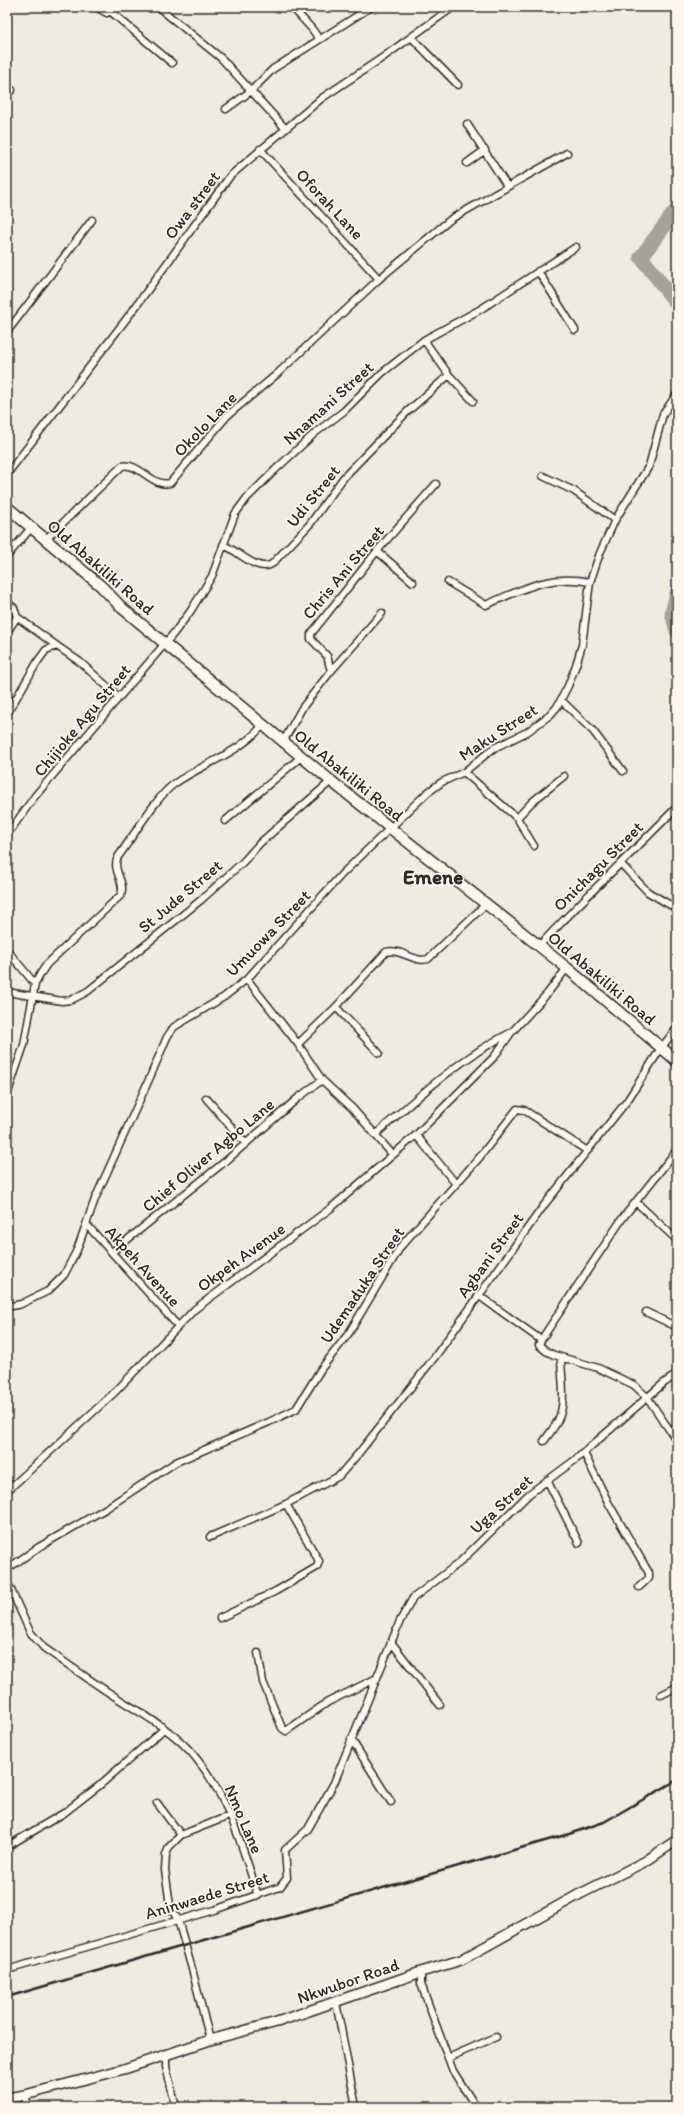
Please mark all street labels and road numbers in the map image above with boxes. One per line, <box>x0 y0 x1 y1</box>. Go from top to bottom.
street label: Oforah Lane <box>292 164 368 244</box>
street label: Owa street <box>160 167 224 243</box>
street label: Nnamani Street <box>279 357 377 449</box>
street label: Okolo Lane <box>169 388 241 460</box>
street label: Udi Street <box>282 461 344 531</box>
street label: Old Abakiliki Road <box>43 515 159 619</box>
street label: Chris Ani Street <box>298 521 388 623</box>
street label: Chijioke Agu Street <box>29 660 135 780</box>
street label: Maku Street <box>455 699 541 765</box>
street label: Old Abakiliki Road <box>290 725 408 826</box>
street label: Onichagu Street <box>549 817 647 915</box>
street label: St Jude Street <box>134 855 227 937</box>
street label: Umuowa Street <box>222 885 315 981</box>
street label: Old Abakiliki Road <box>544 927 661 1029</box>
street label: Chief Oliver Agbo Lane <box>138 1094 278 1216</box>
street label: Agbani Street <box>452 1209 528 1301</box>
street label: Okpeh Avenue <box>193 1218 289 1296</box>
street label: Akpeh Avenue <box>101 1221 185 1311</box>
street label: Udemaduka Street <box>316 1223 408 1347</box>
street label: Uga Street <box>466 1470 536 1538</box>
street label: Nmo Lane <box>221 1782 267 1856</box>
street label: Aninwaede Street <box>143 1867 271 1923</box>
street label: Nkwubor Road <box>295 1954 401 2008</box>

